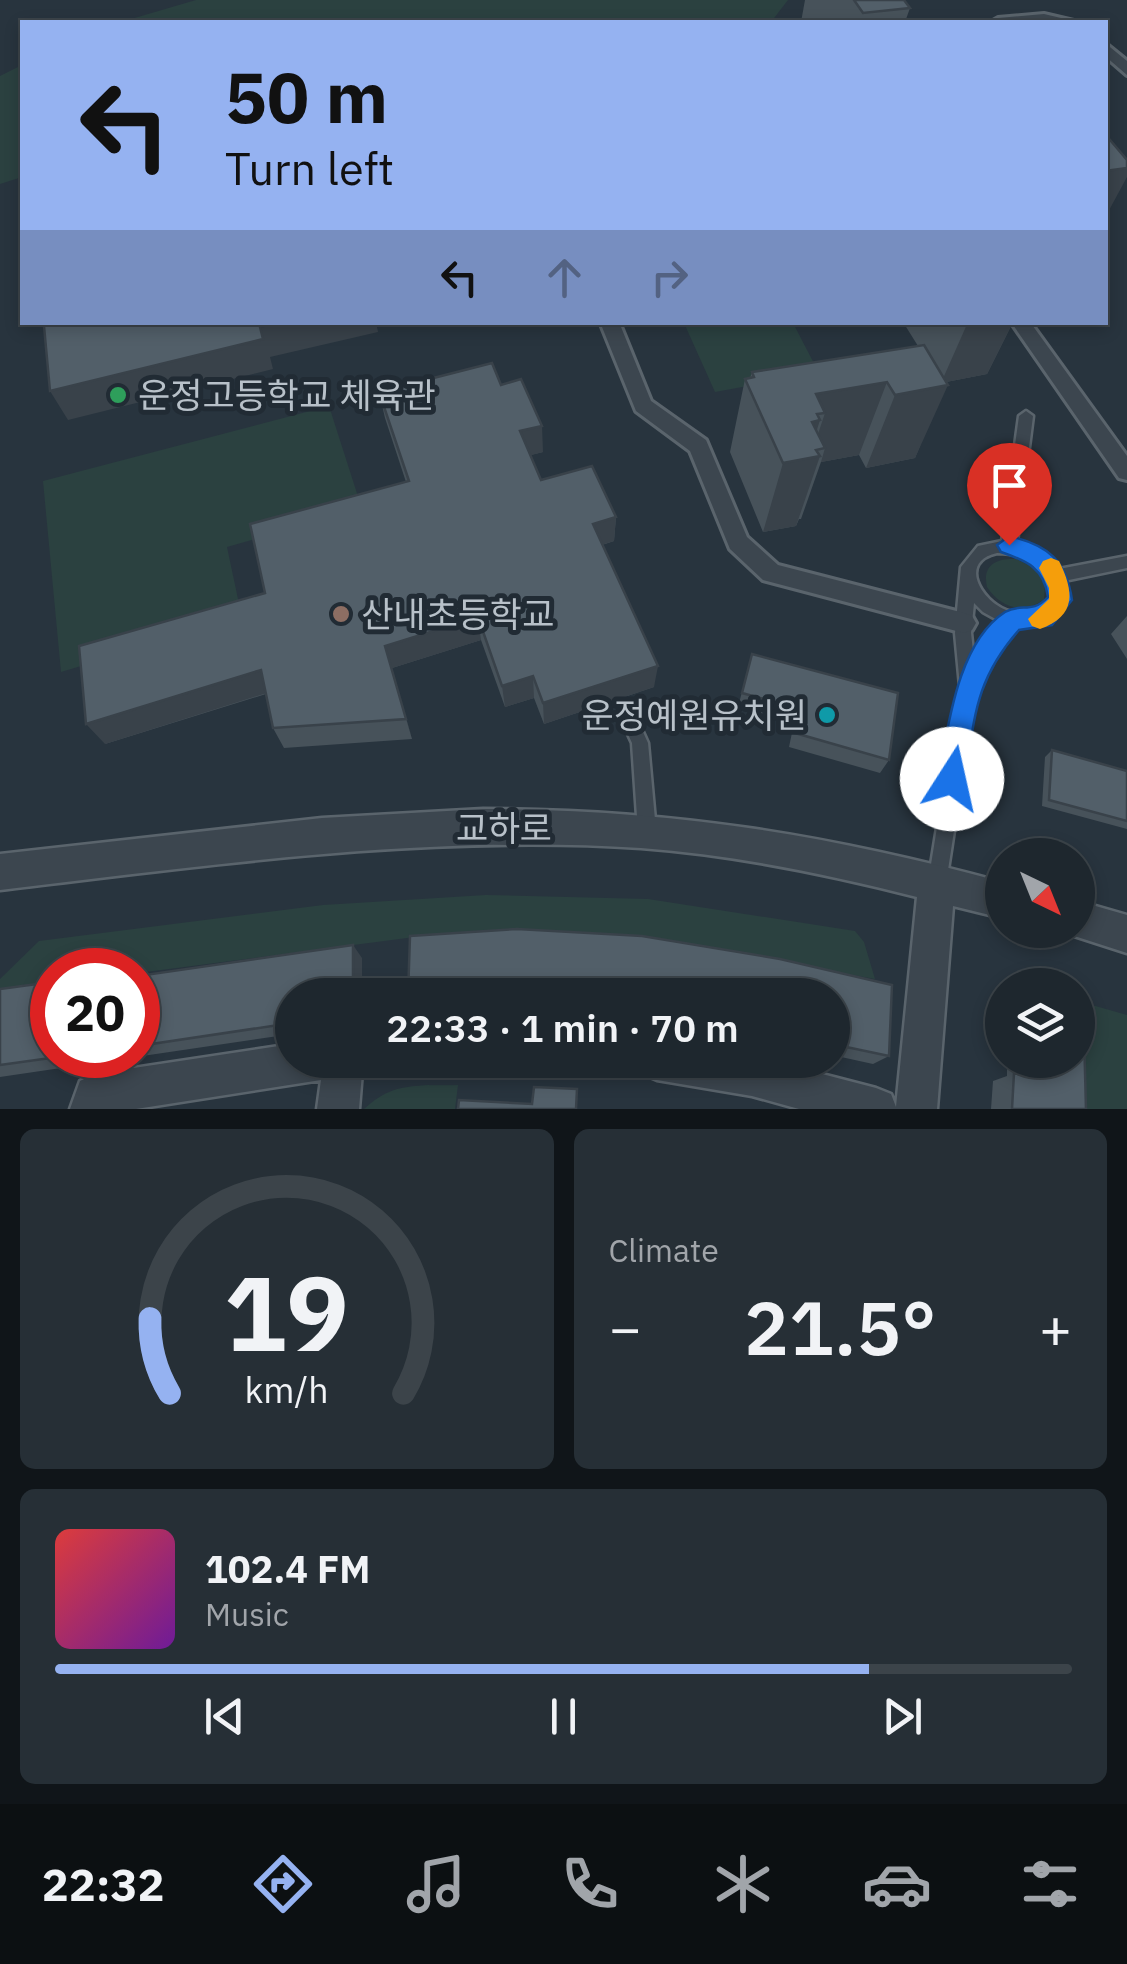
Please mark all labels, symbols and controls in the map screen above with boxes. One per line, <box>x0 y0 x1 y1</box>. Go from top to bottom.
text: 50 m <box>225 51 388 142</box>
icon: left <box>60 60 190 190</box>
text: Turn left <box>225 139 394 197</box>
icon: left <box>432 250 487 305</box>
icon: ahead <box>537 250 592 305</box>
icon: right <box>642 250 697 305</box>
place label: 운정고등학교 체육관 <box>138 372 436 418</box>
marker: 운정고등학교 체육관 <box>107 384 129 406</box>
pin <box>967 443 1052 546</box>
icon: arrive <box>982 458 1037 513</box>
place label: 산내초등학교 <box>361 591 554 637</box>
marker: 산내초등학교 <box>330 603 352 625</box>
place label: 운정예원유치원 <box>582 692 807 738</box>
marker: 운정예원유치원 <box>816 704 838 726</box>
position arrow <box>900 727 1004 831</box>
street label: 교하로 <box>456 805 552 851</box>
north arrow <box>985 838 1095 948</box>
map controls <box>985 838 1095 1078</box>
speed limit sign: 20 <box>30 948 160 1078</box>
button: layers <box>985 968 1095 1078</box>
text: 22:33 · 1 min · 70 m <box>386 1003 739 1052</box>
text: Climate <box>609 1229 719 1271</box>
text: 19 <box>224 1244 349 1380</box>
text: 21.5° <box>744 1278 937 1376</box>
text: − <box>609 1292 642 1363</box>
text: + <box>1039 1292 1072 1363</box>
text: km/h <box>245 1366 329 1413</box>
text: 102.4 FM <box>205 1544 370 1593</box>
text: Music <box>205 1593 289 1635</box>
icon: previous <box>197 1689 252 1744</box>
icon: pause <box>536 1689 591 1744</box>
icon: next <box>875 1689 930 1744</box>
icon: directions <box>248 1849 318 1919</box>
icon: music <box>401 1849 471 1919</box>
icon: phone <box>555 1849 625 1919</box>
icon: climate <box>708 1849 778 1919</box>
icon: car <box>862 1849 932 1919</box>
icon: filters <box>1015 1849 1085 1919</box>
text: 22:32 <box>42 1855 165 1913</box>

